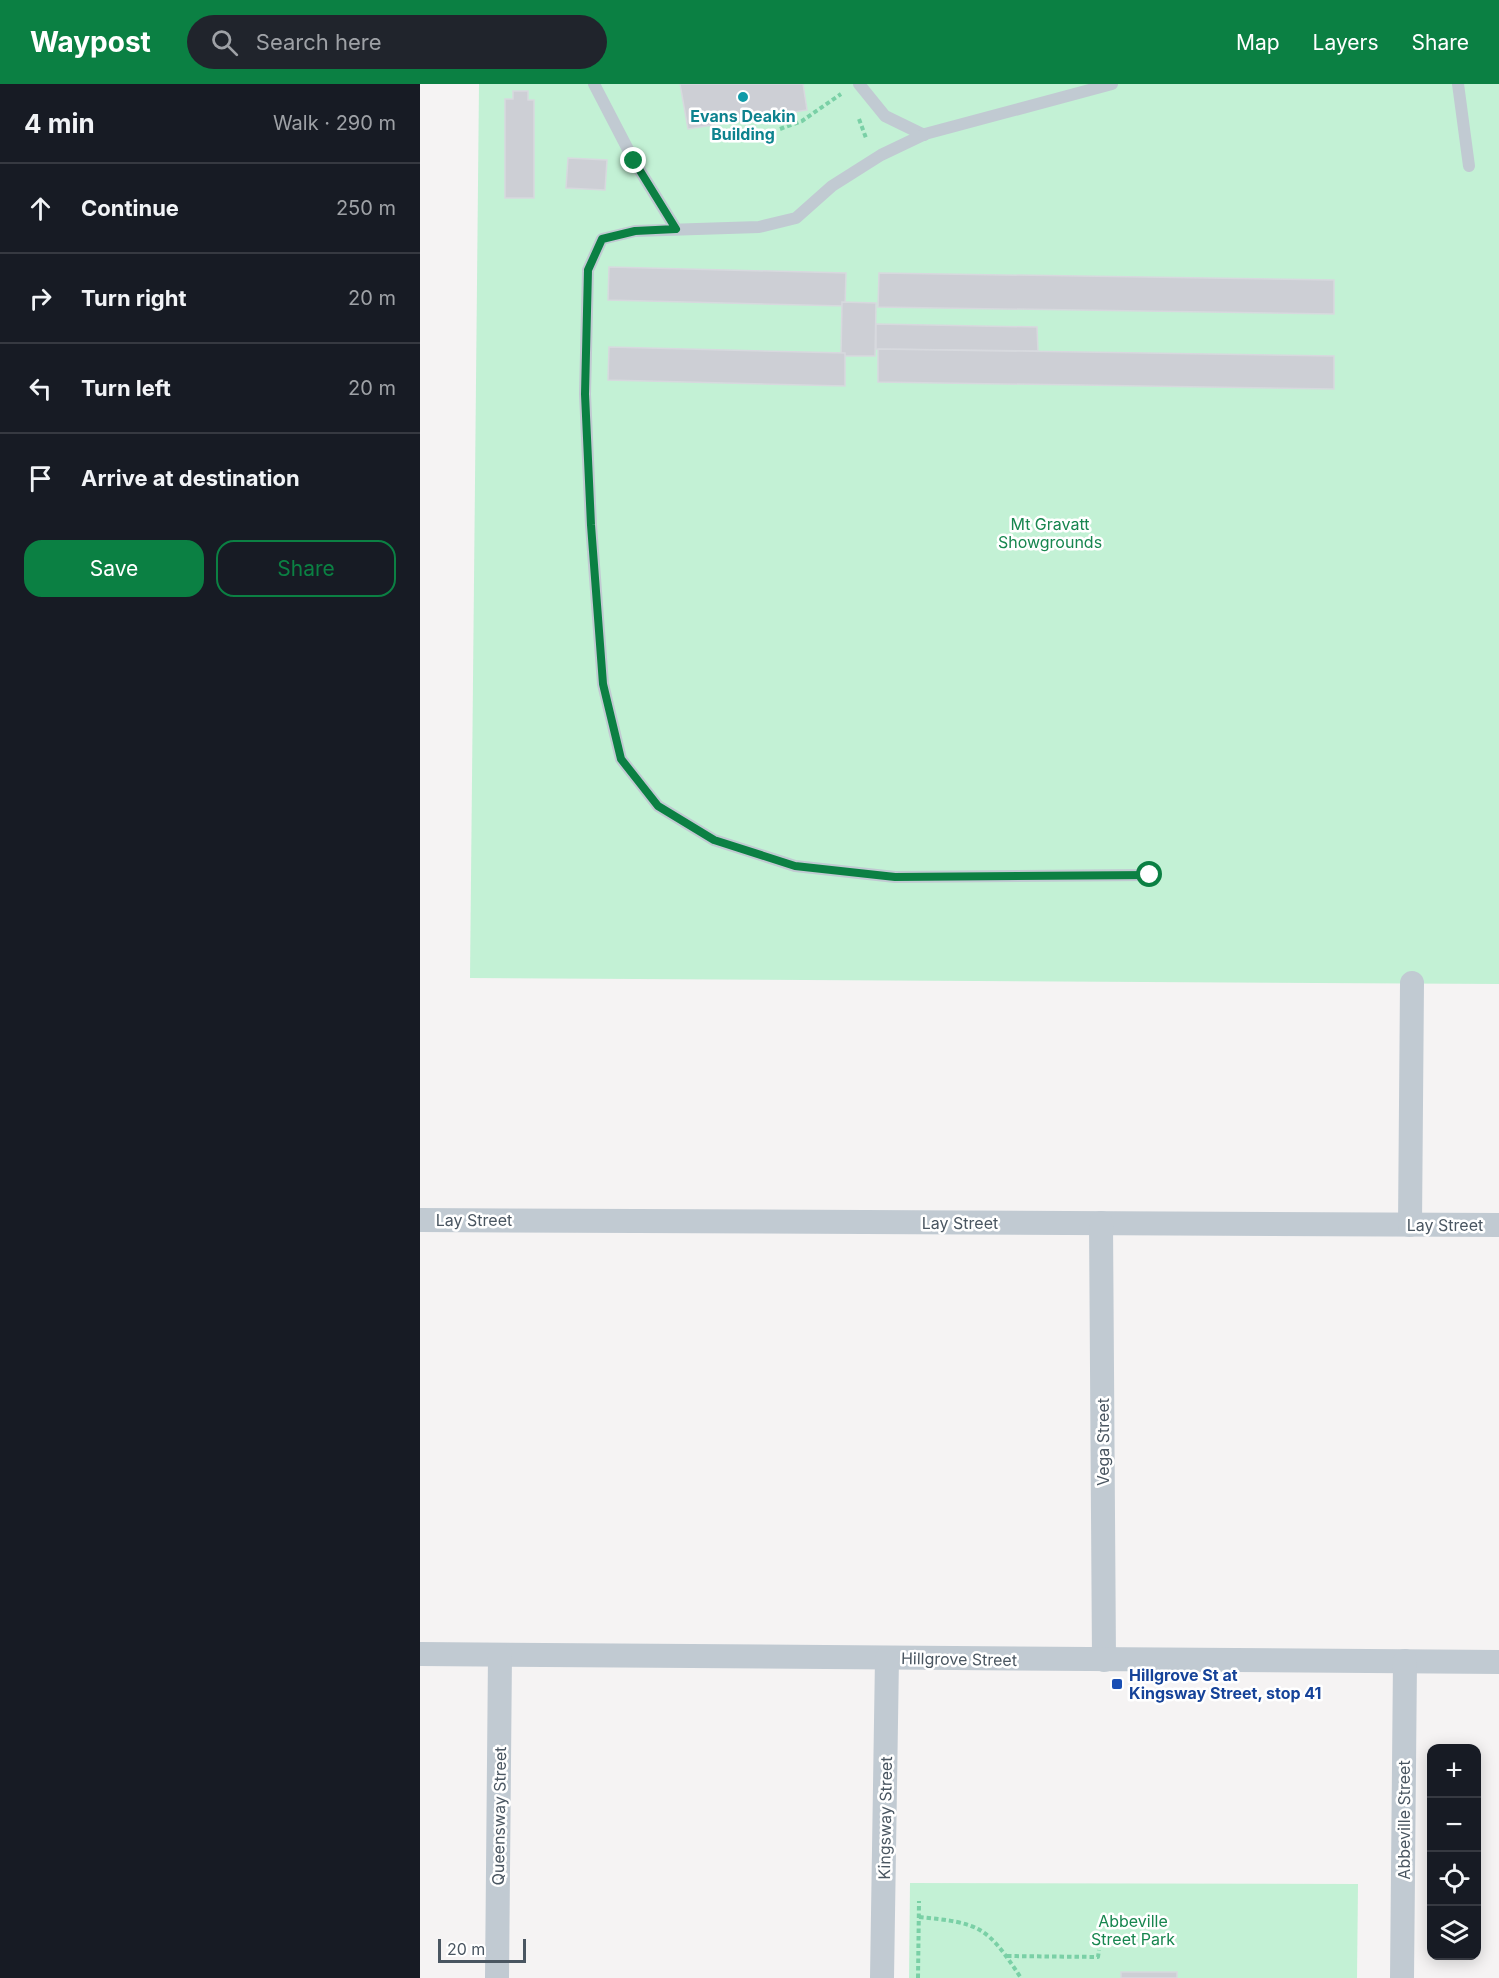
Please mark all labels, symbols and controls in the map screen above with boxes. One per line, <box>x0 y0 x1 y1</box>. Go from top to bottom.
search box <box>187 15 607 69</box>
text: Waypost <box>30 25 151 59</box>
icon: search <box>208 26 241 59</box>
text: Search here <box>256 29 382 55</box>
text: Map <box>1236 30 1280 55</box>
text: Layers <box>1313 30 1379 55</box>
text: Share <box>1412 30 1469 55</box>
marker: Evans Deakin Building <box>736 90 750 104</box>
place label: Evans Deakin Building <box>690 106 796 144</box>
text: 4 min <box>24 108 95 139</box>
text: Walk · 290 m <box>273 111 396 135</box>
route end <box>620 147 646 173</box>
icon: ahead <box>24 192 57 225</box>
text: Continue <box>81 195 179 221</box>
text: 250 m <box>336 196 396 220</box>
icon: right <box>24 282 57 315</box>
text: Turn right <box>81 285 187 311</box>
text: 20 m <box>348 286 396 310</box>
icon: left <box>24 372 57 405</box>
text: Turn left <box>81 375 171 401</box>
text: 20 m <box>348 376 396 400</box>
icon: arrive <box>24 462 57 495</box>
text: Arrive at destination <box>81 465 300 491</box>
park label: Mt Gravatt Showgrounds <box>998 514 1102 552</box>
button: Save <box>24 540 204 597</box>
button: Share <box>216 540 396 597</box>
route start <box>1136 861 1162 887</box>
street label: Lay Street <box>436 1210 512 1230</box>
street label: Lay Street <box>922 1213 998 1233</box>
street label: Lay Street <box>1407 1215 1483 1235</box>
street label: Vega Street <box>1093 1398 1113 1486</box>
street label: Hillgrove Street <box>901 1648 1017 1670</box>
place label: Hillgrove St at Kingsway Street, stop 41 <box>1129 1665 1321 1703</box>
marker: Hillgrove St at Kingsway Street, stop 41 <box>1110 1677 1124 1691</box>
map controls <box>1427 1744 1481 1960</box>
button: + <box>1427 1744 1481 1798</box>
street label: Queensway Street <box>488 1746 510 1886</box>
street label: Kingsway Street <box>874 1756 896 1880</box>
street label: Abbeville Street <box>1394 1760 1414 1880</box>
button: − <box>1427 1798 1481 1852</box>
button: locate <box>1427 1852 1481 1906</box>
button: layers <box>1427 1906 1481 1960</box>
park label: Abbeville Street Park <box>1091 1911 1175 1949</box>
scale bar <box>438 1936 526 1964</box>
text: 20 m <box>447 1939 485 1959</box>

